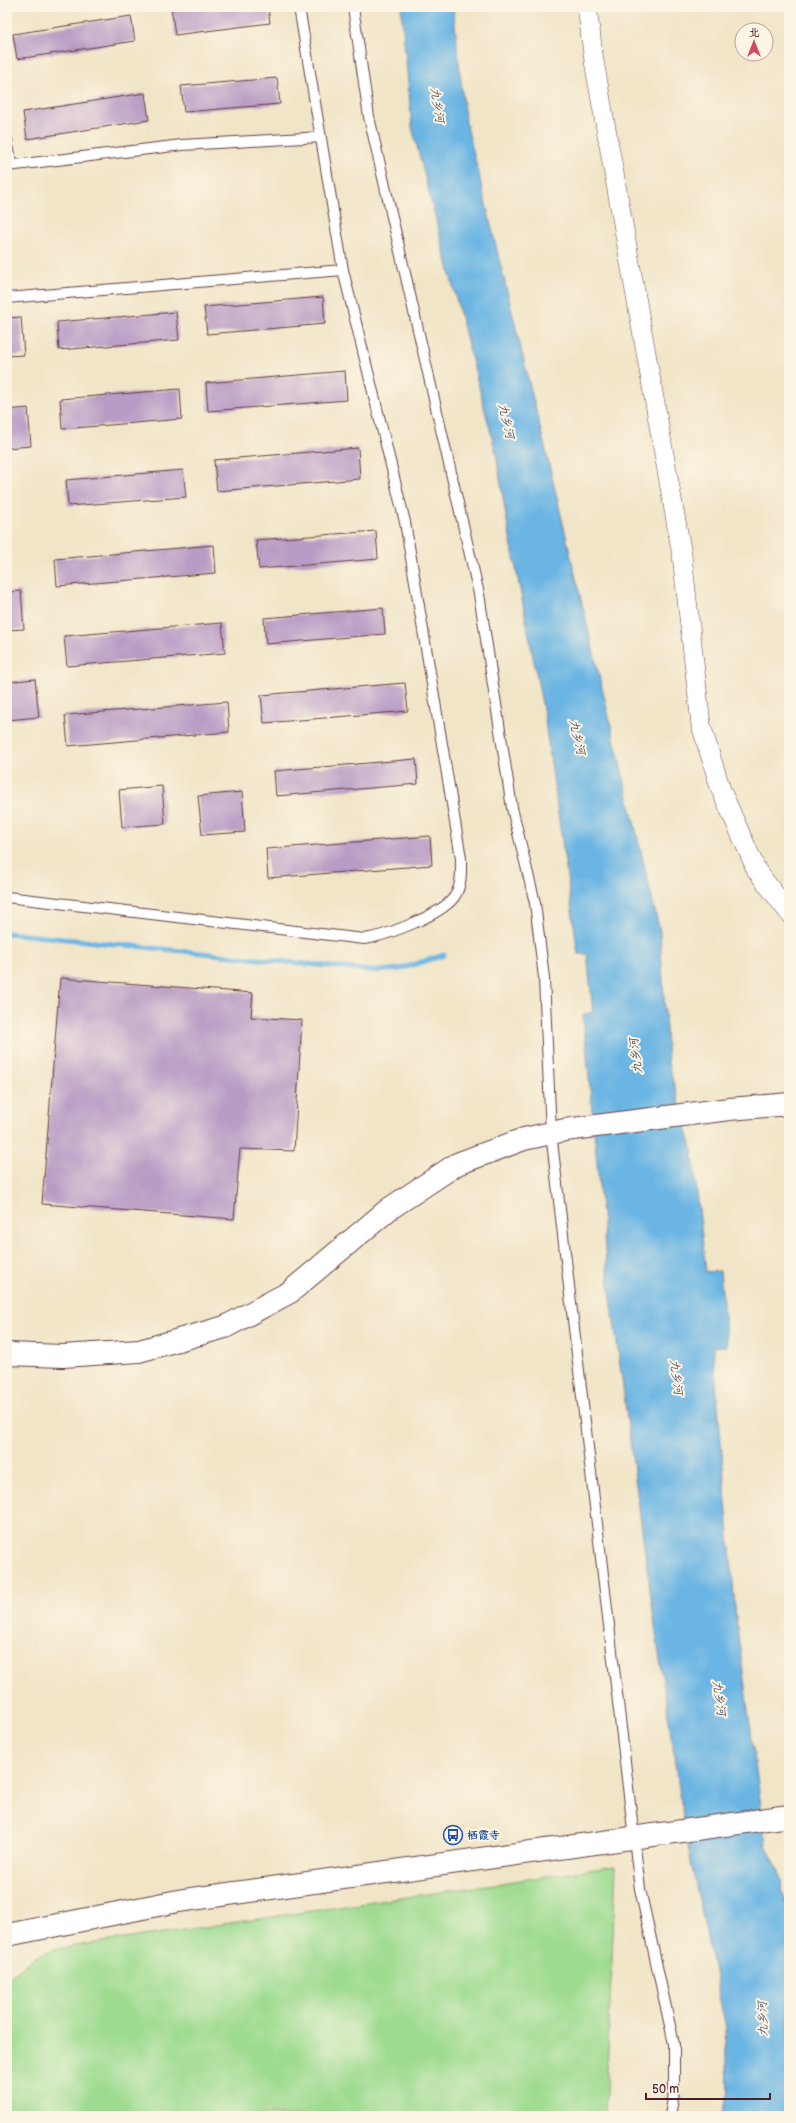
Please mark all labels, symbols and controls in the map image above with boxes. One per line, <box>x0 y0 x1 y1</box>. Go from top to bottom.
north arrow <box>734 22 774 62</box>
text: 北 <box>749 26 760 39</box>
water label: 九乡河 <box>427 86 448 126</box>
water label: 九乡河 <box>495 402 518 442</box>
water label: 九乡河 <box>566 718 589 758</box>
water label: 九乡河 <box>626 1035 646 1075</box>
water label: 九乡河 <box>666 1358 686 1398</box>
water label: 九乡河 <box>709 1679 729 1719</box>
bus stop icon: 栖霞寺 <box>442 1824 464 1846</box>
place label: 栖霞寺 <box>467 1829 500 1842</box>
water label: 九乡河 <box>755 1999 771 2037</box>
scale bar <box>646 2075 770 2101</box>
text: 50 m <box>652 2082 679 2097</box>

